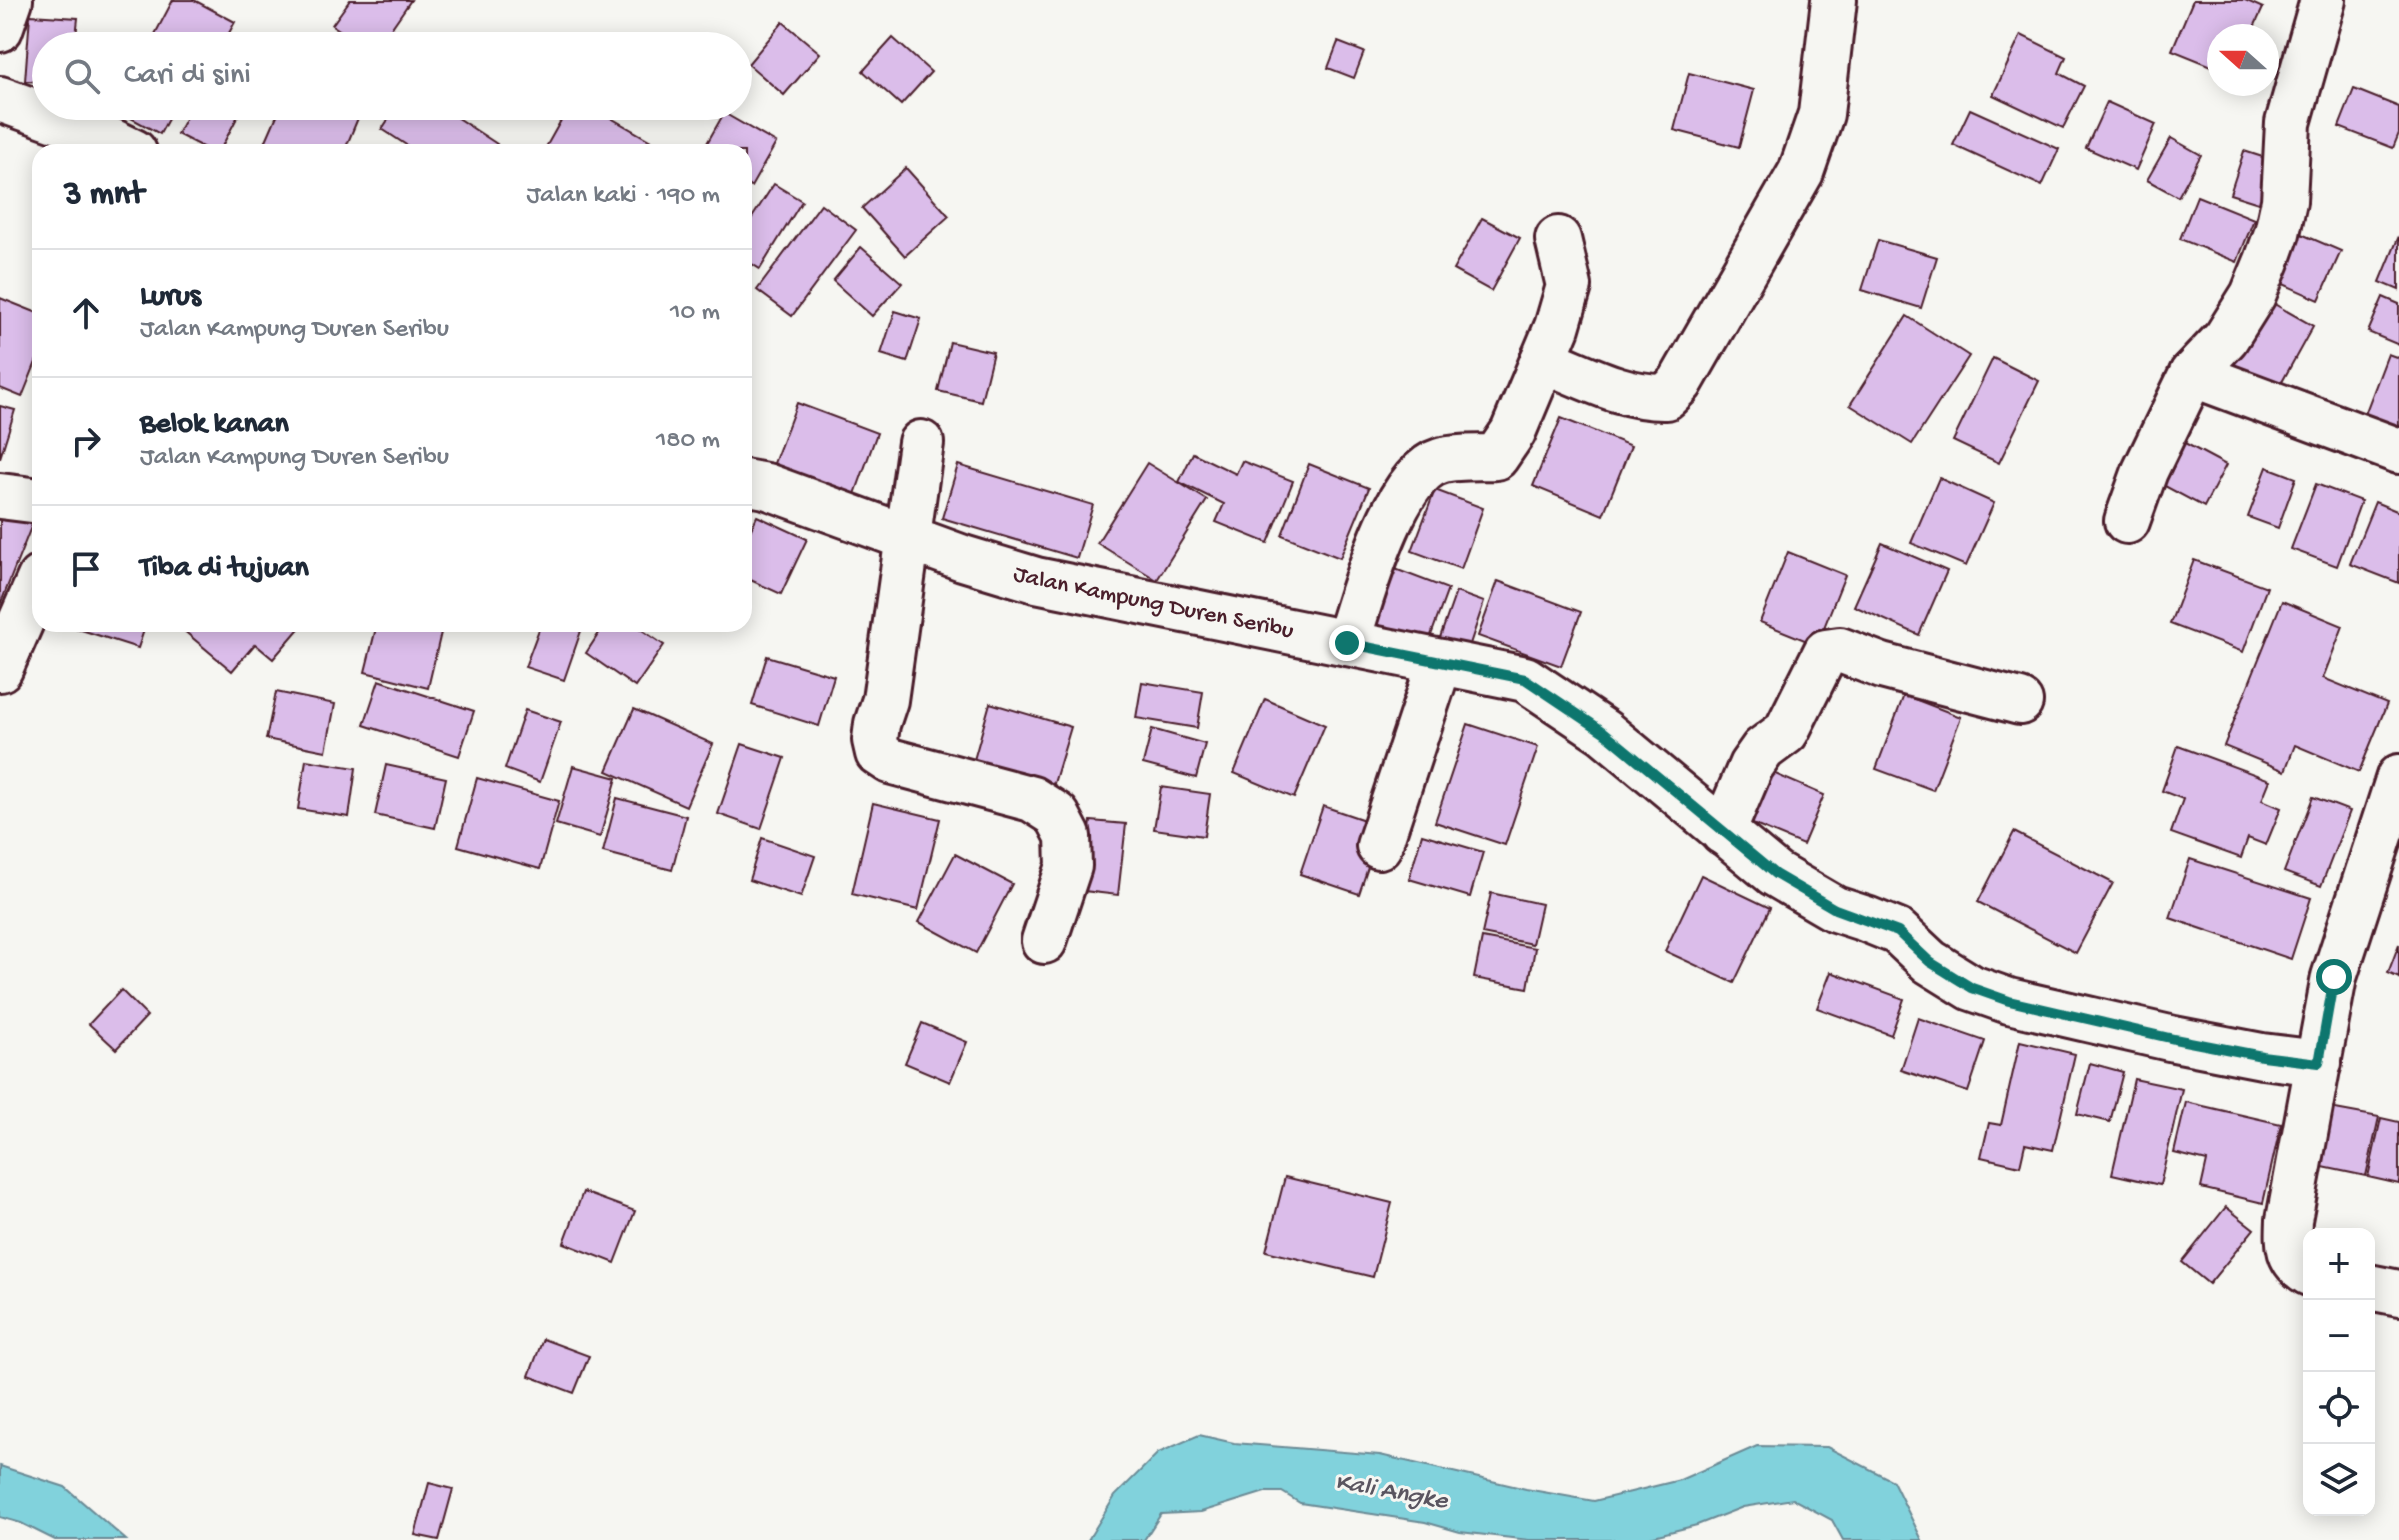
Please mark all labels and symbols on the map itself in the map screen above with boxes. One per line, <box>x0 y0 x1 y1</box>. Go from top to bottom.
north arrow <box>2207 24 2279 96</box>
street label: Jalan Kampung Duren Seribu <box>1010 559 1296 646</box>
route end <box>1329 625 1365 661</box>
route start <box>2316 959 2352 995</box>
water label: Kali Angke <box>1332 1468 1451 1518</box>

